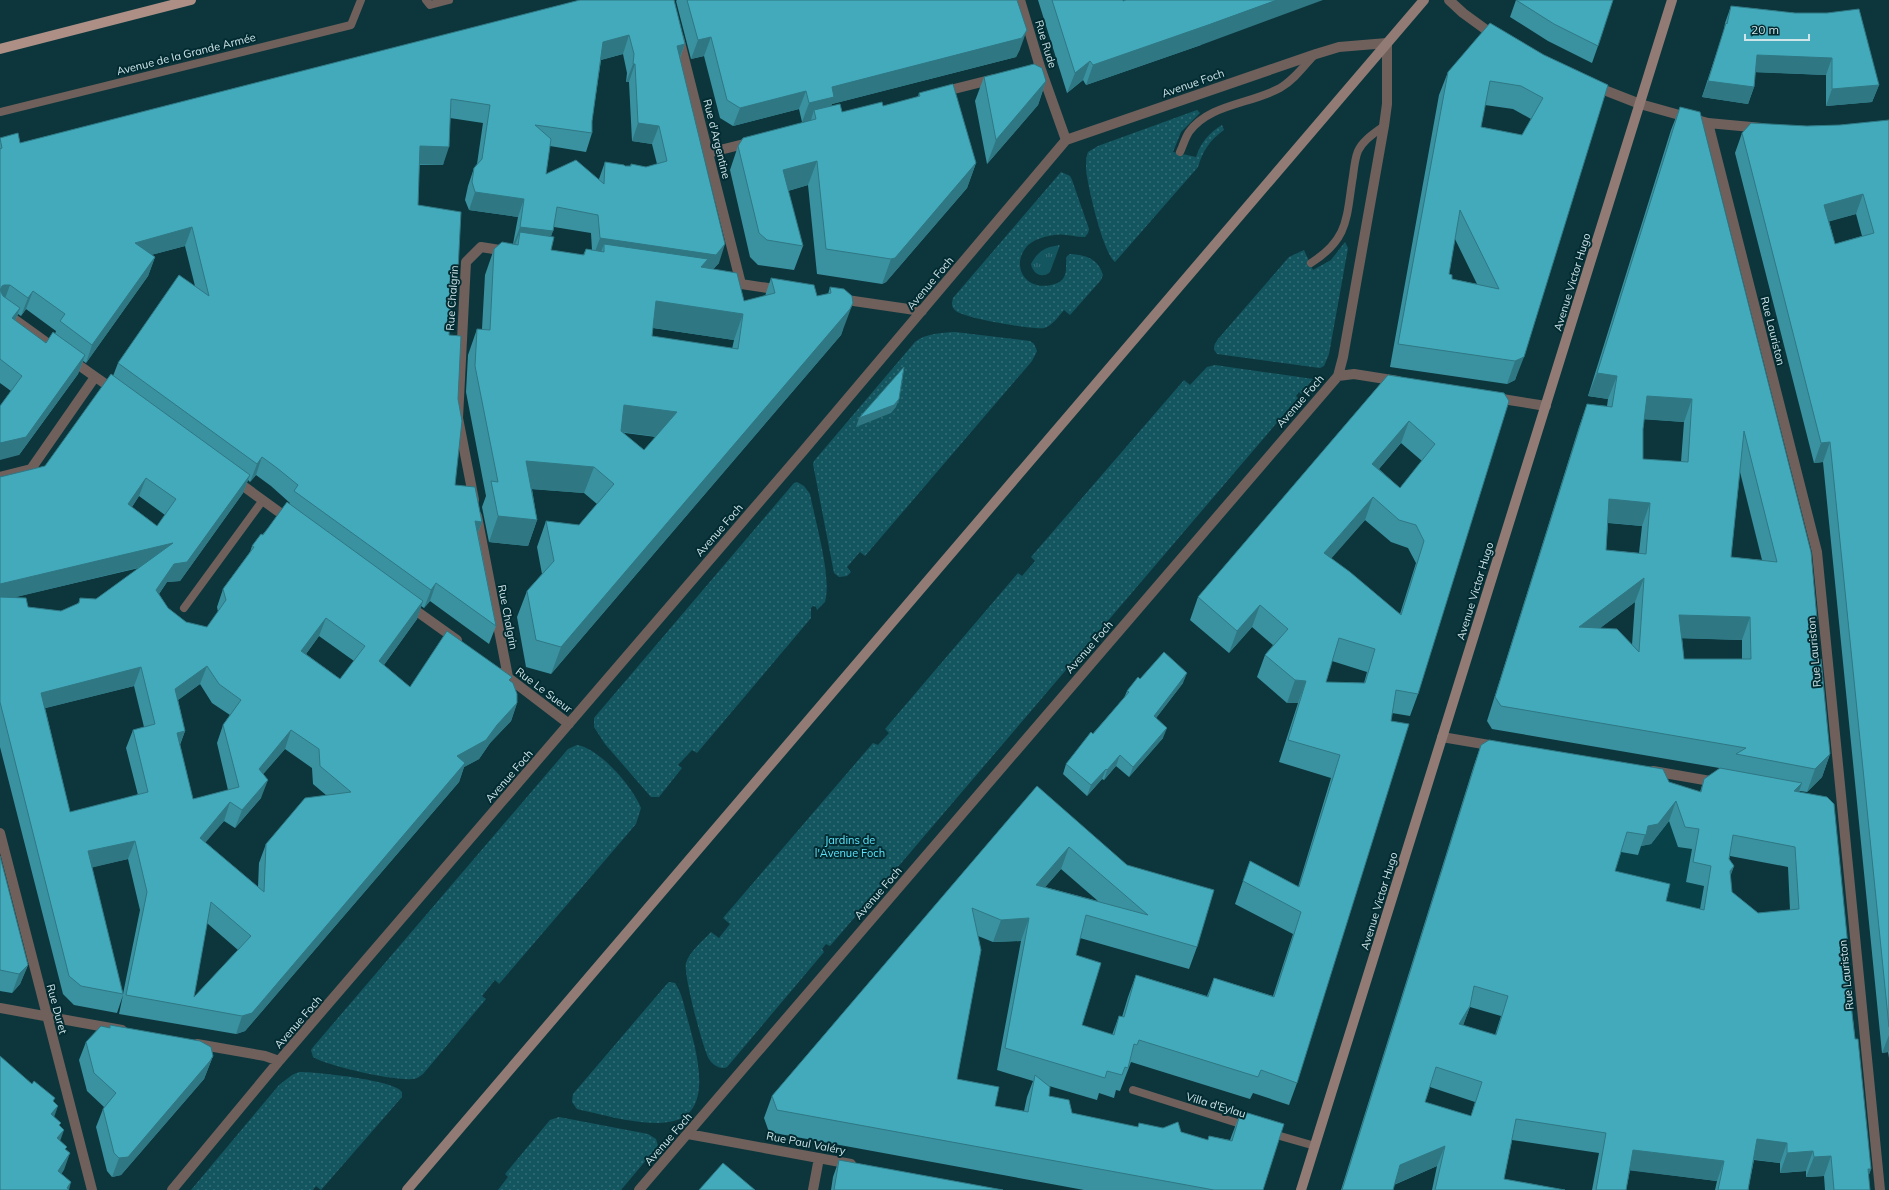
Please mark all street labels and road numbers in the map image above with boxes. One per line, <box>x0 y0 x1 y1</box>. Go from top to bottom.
street label: Rue Rude <box>1032 18 1060 70</box>
street label: Avenue de la Grande Armée <box>115 30 257 78</box>
street label: Avenue Foch <box>1160 66 1226 100</box>
street label: Rue d'Argentine <box>700 98 734 180</box>
street label: Avenue Victor Hugo <box>1550 231 1594 333</box>
street label: Avenue Foch <box>904 253 956 313</box>
street label: Rue Chalgrin <box>443 265 461 331</box>
street label: Rue Lauriston <box>1758 295 1788 367</box>
street label: Avenue Foch <box>1273 372 1327 430</box>
street label: Avenue Foch <box>692 501 746 559</box>
street label: Avenue Victor Hugo <box>1453 540 1497 642</box>
street label: Rue Chalgrin <box>495 583 521 651</box>
street label: Rue Lauriston <box>1804 616 1824 688</box>
street label: Avenue Foch <box>1062 618 1116 676</box>
street label: Rue Le Sueur <box>513 664 575 716</box>
street label: Avenue Foch <box>482 747 536 805</box>
street label: Avenue Victor Hugo <box>1357 850 1401 952</box>
street label: Avenue Foch <box>851 864 905 922</box>
street label: Rue Lauriston <box>1835 939 1857 1011</box>
street label: Rue Duret <box>44 982 70 1036</box>
street label: Avenue Foch <box>271 993 325 1051</box>
street label: Villa d'Eylau <box>1184 1089 1248 1121</box>
street label: Avenue Foch <box>641 1110 695 1168</box>
street label: Rue Paul Valéry <box>765 1128 847 1158</box>

